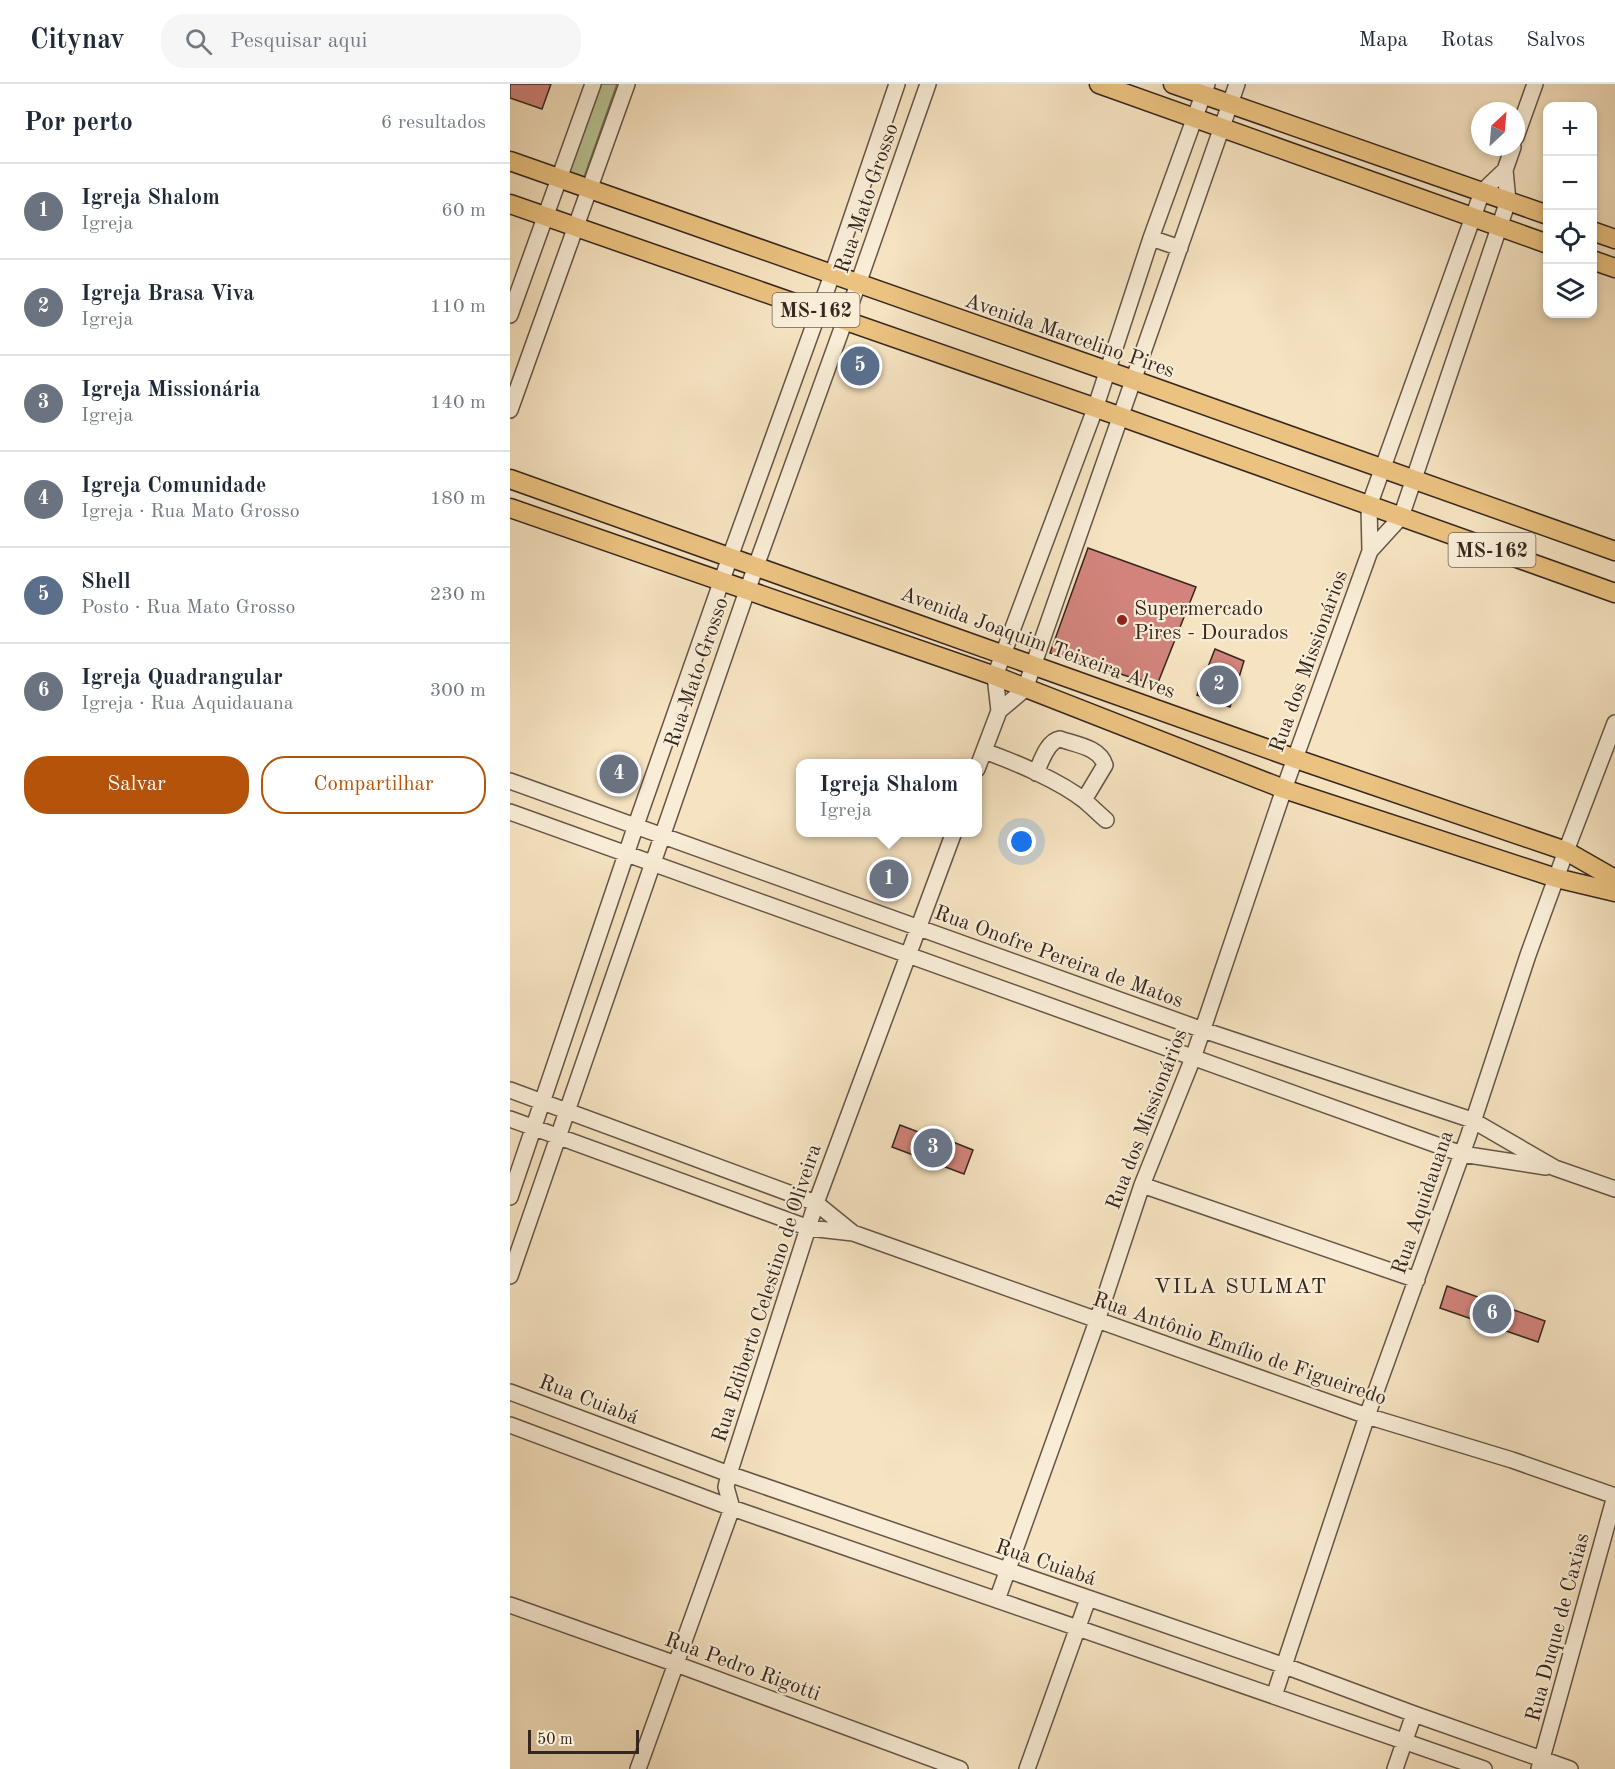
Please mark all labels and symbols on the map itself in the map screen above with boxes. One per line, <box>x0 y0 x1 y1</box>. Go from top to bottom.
north arrow <box>1471 102 1525 156</box>
street label: Rua Mato Grosso <box>832 121 903 276</box>
street label: Avenida Marcelino Pires <box>962 291 1177 382</box>
road number: MS-162 <box>772 293 860 327</box>
pin: 5 <box>840 344 880 388</box>
road number: MS-162 <box>1448 533 1536 567</box>
street label: Rua dos Missionários <box>1267 568 1352 755</box>
street label: Avenida Joaquim Teixeira Alves <box>897 584 1178 703</box>
street label: Rua Mato Grosso <box>662 595 733 750</box>
place label: Supermercado Pires - Dourados <box>1134 599 1288 644</box>
marker: Supermercado Pires - Dourados <box>1115 613 1129 627</box>
pin: 2 <box>1200 662 1238 708</box>
pin: 4 <box>600 752 638 796</box>
your location <box>1007 827 1036 856</box>
pin: 1 <box>870 856 908 902</box>
street label: Rua Onofre Pereira de Matos <box>931 903 1186 1012</box>
street label: Rua dos Missionários <box>1103 1026 1192 1213</box>
pin: 3 <box>914 1126 952 1170</box>
street label: Rua Aquidauana <box>1389 1128 1458 1277</box>
street label: Rua Ediberto Celestino de Oliveira <box>709 1142 826 1445</box>
district label: VILA SULMAT <box>1154 1276 1328 1298</box>
street label: Rua Antônio Emílio de Figueiredo <box>1090 1289 1389 1410</box>
pin: 6 <box>1472 1292 1512 1336</box>
street label: Rua Cuiabá <box>536 1372 641 1429</box>
street label: Rua Duque de Caxias <box>1523 1531 1594 1724</box>
street label: Rua Cuiabá <box>992 1536 1099 1590</box>
street label: Rua Pedro Rigotti <box>662 1629 823 1705</box>
scale bar <box>528 1727 639 1754</box>

